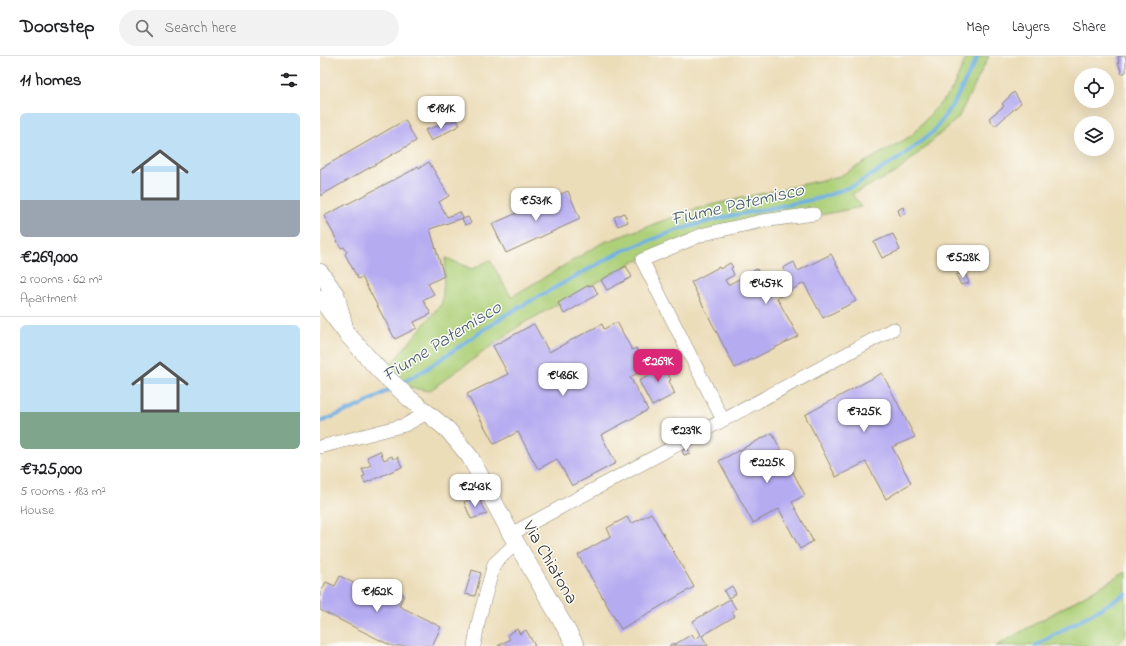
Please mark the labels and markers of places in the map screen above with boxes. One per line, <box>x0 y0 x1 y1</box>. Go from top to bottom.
pin: €181K <box>413 96 469 130</box>
pin: €531K <box>508 188 564 222</box>
pin: €528K <box>935 245 991 279</box>
pin: €457K <box>738 271 794 305</box>
pin: €269K <box>630 349 686 383</box>
pin: €486K <box>535 363 591 397</box>
pin: €725K <box>836 399 892 433</box>
pin: €239K <box>658 418 714 452</box>
pin: €225K <box>739 450 795 484</box>
pin: €243K <box>447 474 503 508</box>
pin: €162K <box>349 579 405 613</box>

